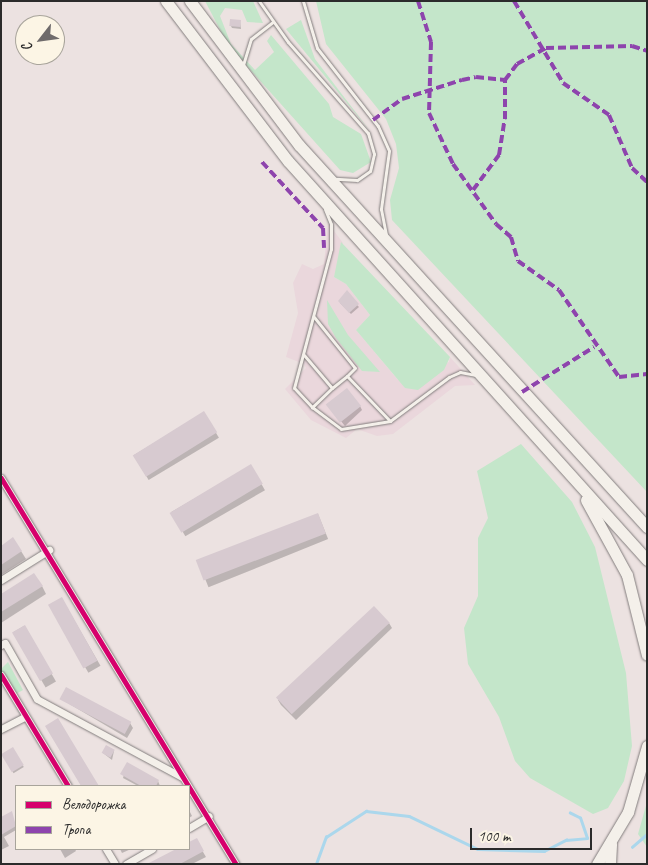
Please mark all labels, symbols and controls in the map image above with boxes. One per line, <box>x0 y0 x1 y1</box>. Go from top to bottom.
north arrow <box>15 15 65 65</box>
text: С <box>18 40 37 54</box>
legend <box>15 785 190 850</box>
text: Велодорожка <box>62 795 125 814</box>
scale bar <box>473 818 596 850</box>
text: Тропа <box>62 820 90 839</box>
text: 100 m <box>478 827 510 846</box>

